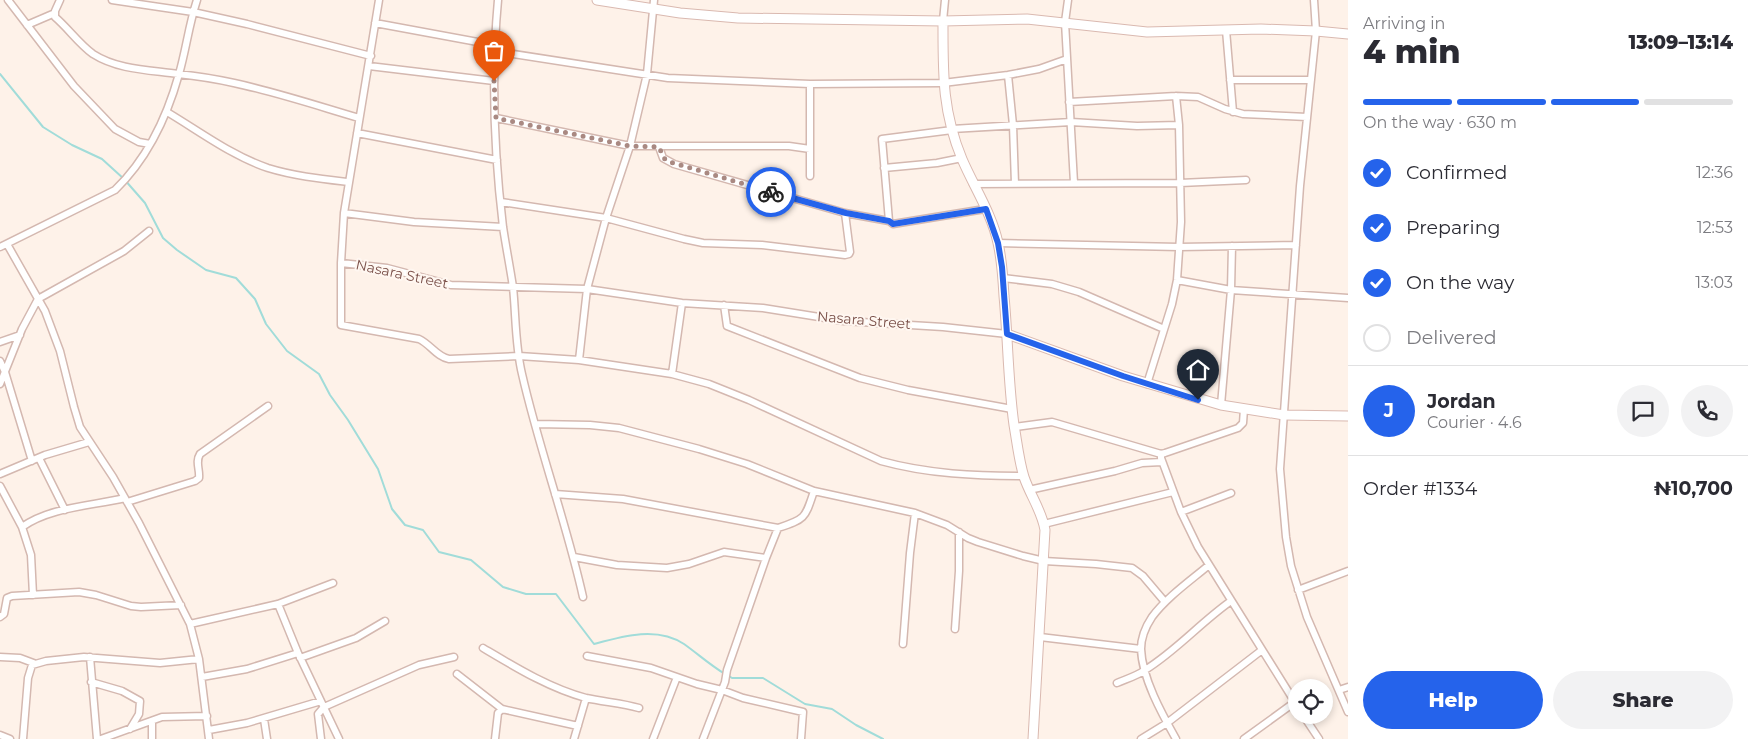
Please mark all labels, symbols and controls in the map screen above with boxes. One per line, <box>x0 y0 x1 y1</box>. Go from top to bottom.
text: Arriving in <box>1363 14 1445 33</box>
pin <box>473 30 515 81</box>
text: 13:09–13:14 <box>1629 31 1733 54</box>
text: 4 min <box>1363 32 1460 71</box>
icon: bag <box>480 37 508 65</box>
text: On the way · 630 m <box>1363 113 1517 132</box>
icon: check <box>1363 159 1391 187</box>
text: Confirmed <box>1406 161 1507 184</box>
text: 12:36 <box>1696 163 1733 182</box>
courier <box>746 167 796 217</box>
icon: bike <box>757 178 785 206</box>
icon: check <box>1363 214 1391 242</box>
text: Preparing <box>1406 216 1501 239</box>
text: 12:53 <box>1697 218 1733 237</box>
street label: Nasara Street <box>354 255 450 293</box>
icon: check <box>1363 269 1391 297</box>
text: On the way <box>1406 271 1514 294</box>
text: 13:03 <box>1695 273 1733 292</box>
street label: Nasara Street <box>816 307 912 333</box>
text: Delivered <box>1406 326 1497 349</box>
pin <box>1177 349 1219 400</box>
icon: home <box>1184 356 1212 384</box>
button: chat <box>1617 385 1669 437</box>
button: phone <box>1681 385 1733 437</box>
text: Jordan <box>1427 390 1496 413</box>
text: J <box>1384 399 1394 422</box>
text: Courier · 4.6 <box>1427 413 1522 432</box>
text: Order #1334 <box>1363 477 1477 500</box>
text: ₦10,700 <box>1654 477 1733 500</box>
button: Help <box>1363 671 1543 729</box>
button: Share <box>1553 671 1733 729</box>
map controls <box>1288 679 1333 724</box>
button: locate <box>1288 679 1333 724</box>

